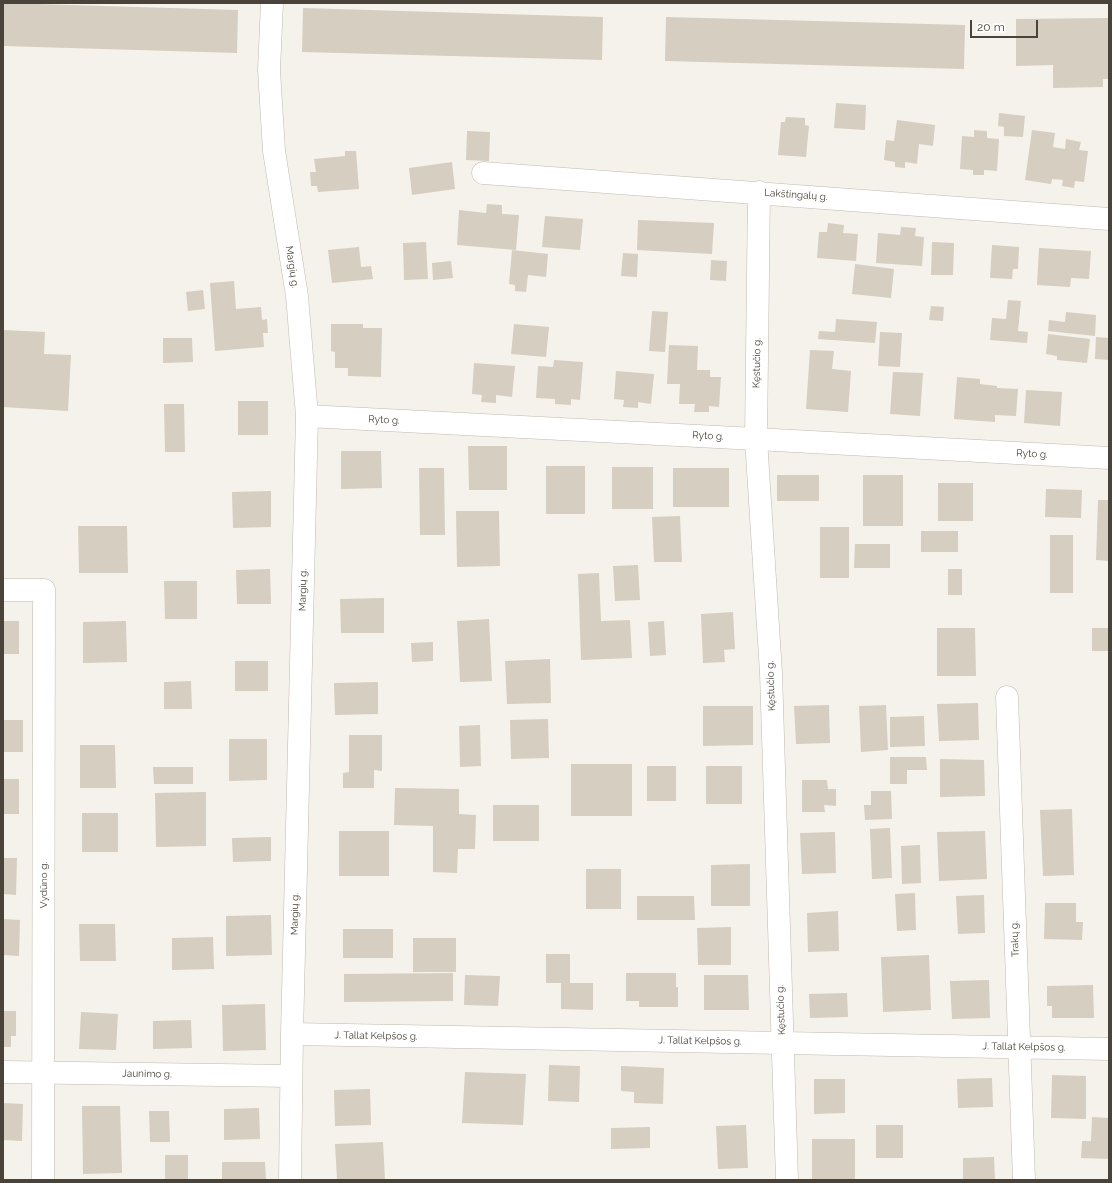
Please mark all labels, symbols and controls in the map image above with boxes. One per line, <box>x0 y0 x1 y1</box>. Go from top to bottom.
scale bar <box>972 12 1040 38</box>
text: 20 m <box>977 20 1005 34</box>
street label: Lakštingalų g. <box>764 187 828 203</box>
street label: Margių g. <box>283 245 301 289</box>
street label: Kęstučio g. <box>751 338 763 388</box>
street label: Ryto g. <box>368 413 400 427</box>
street label: Ryto g. <box>692 429 724 443</box>
street label: Ryto g. <box>1016 447 1048 461</box>
street label: Margių g. <box>297 569 309 611</box>
street label: Kęstučio g. <box>764 661 778 711</box>
street label: Vydūno g. <box>38 862 50 908</box>
street label: Margių g. <box>289 893 301 935</box>
street label: Trakų g. <box>1008 921 1022 957</box>
street label: Kęstučio g. <box>774 985 788 1035</box>
street label: J. Tallat Kelpšos g. <box>334 1029 418 1043</box>
street label: J. Tallat Kelpšos g. <box>658 1034 742 1048</box>
street label: J. Tallat Kelpšos g. <box>982 1040 1066 1054</box>
street label: Jaunimo g. <box>122 1068 172 1080</box>

